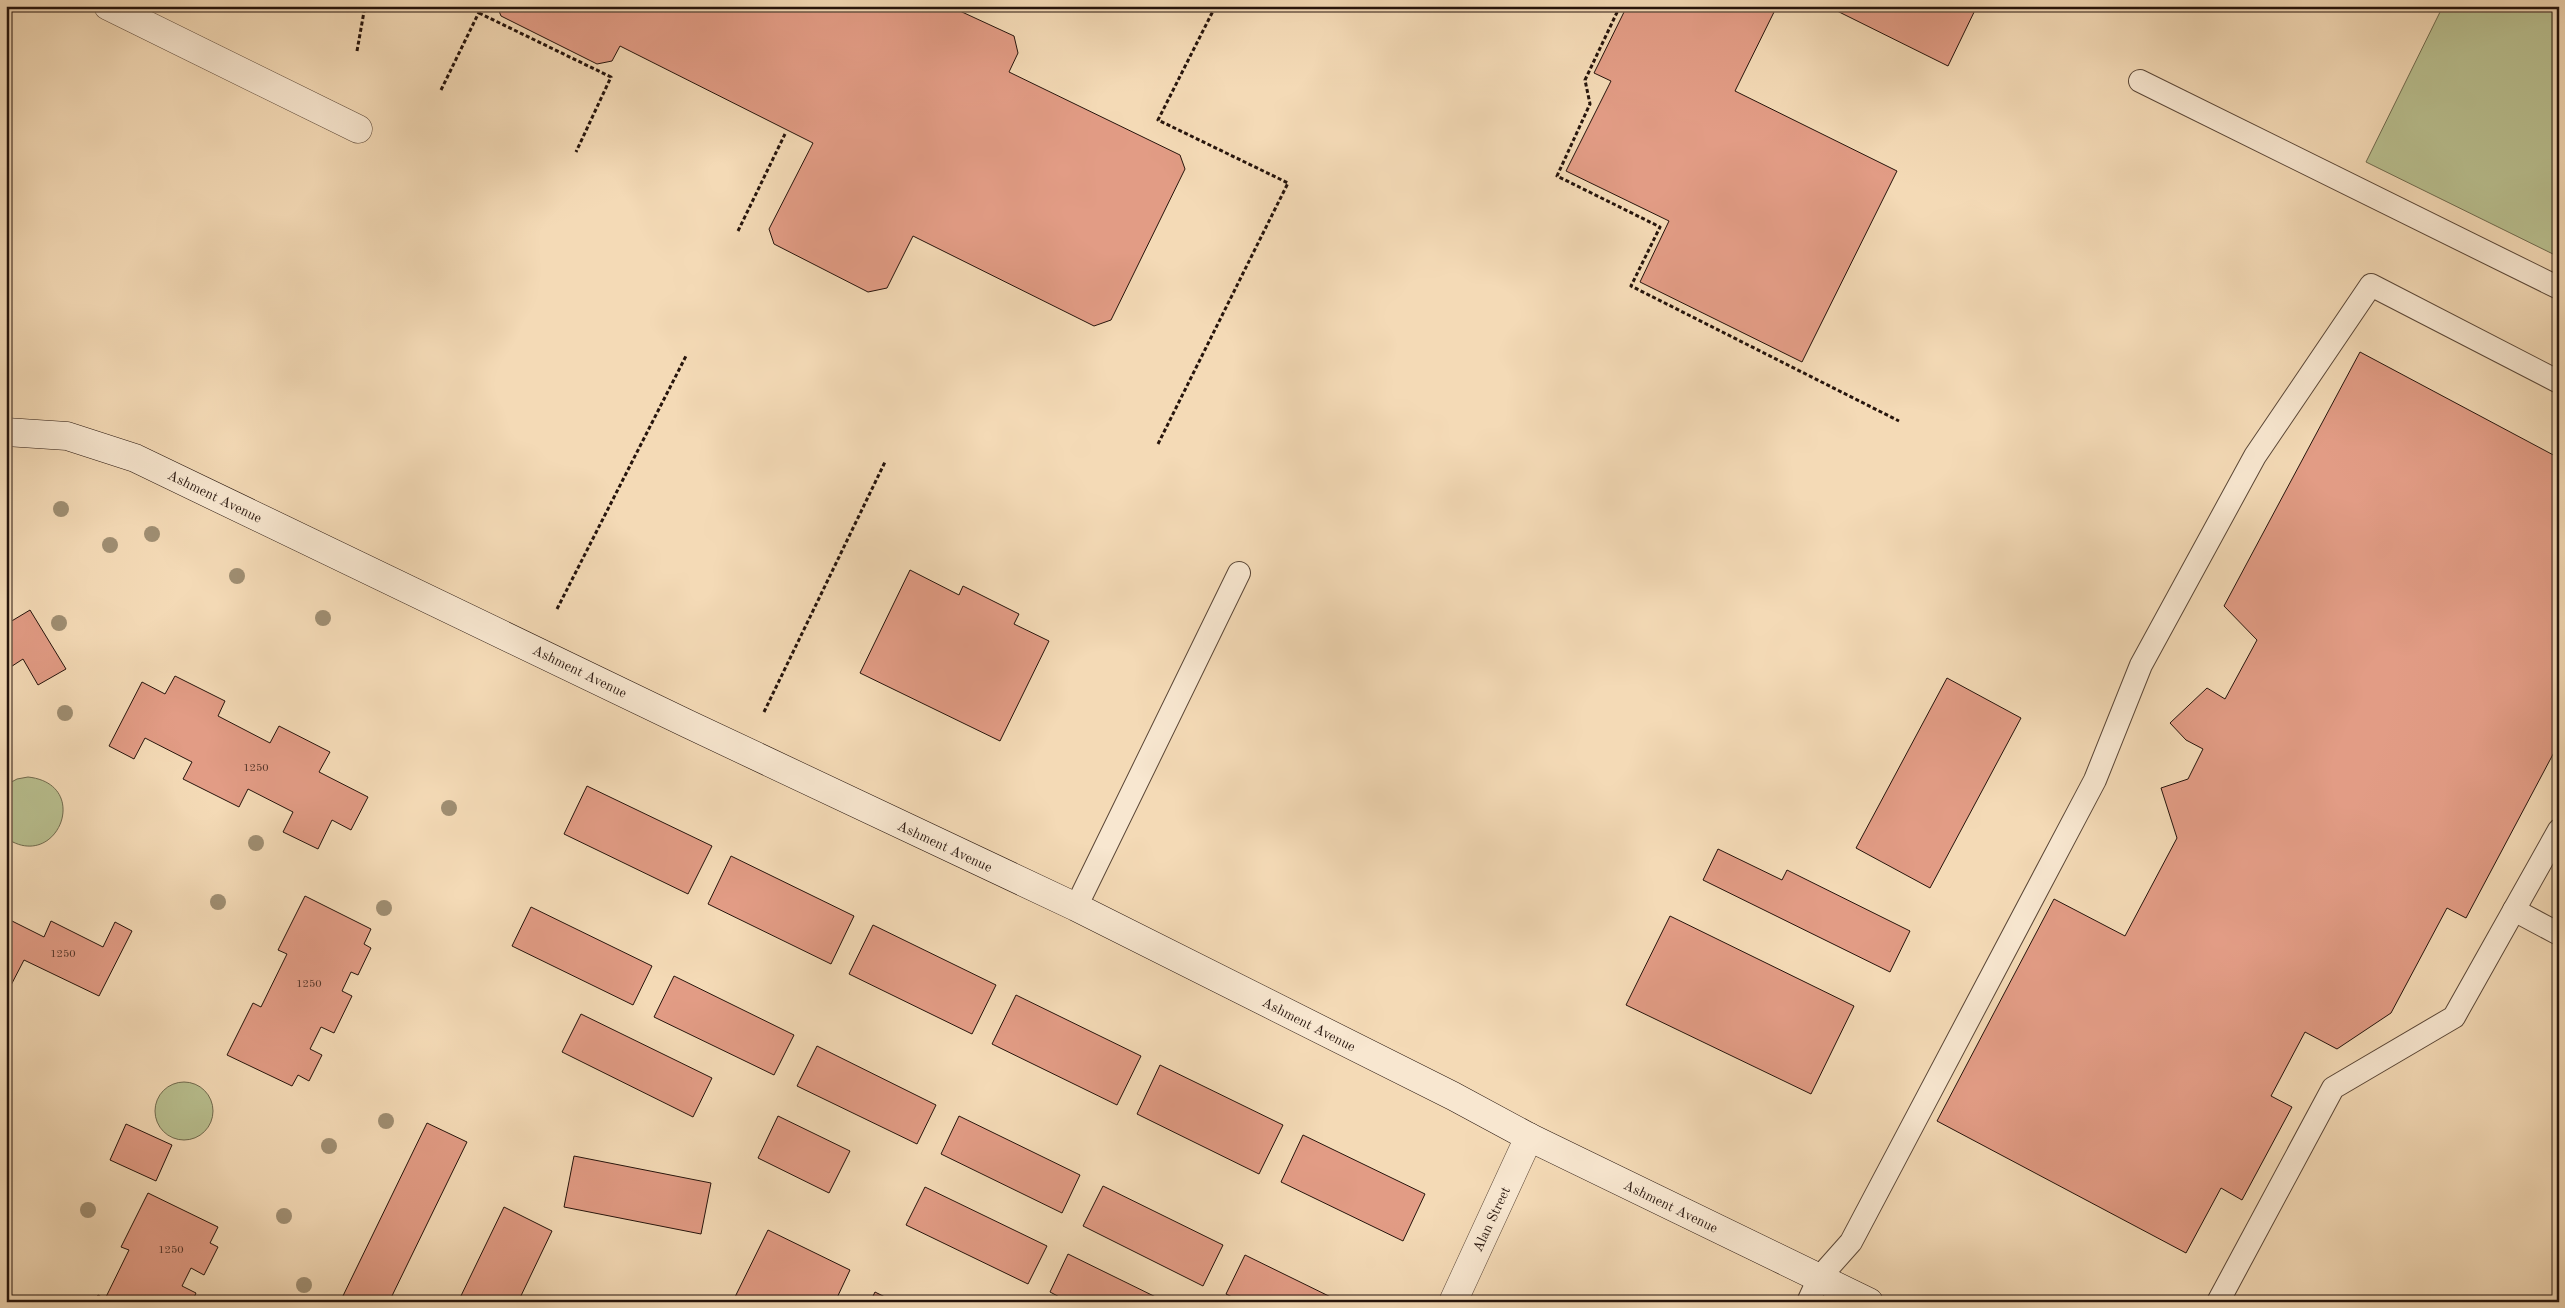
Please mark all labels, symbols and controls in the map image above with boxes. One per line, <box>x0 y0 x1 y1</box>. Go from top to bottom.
street label: Ashment Avenue <box>165 468 264 526</box>
street label: Ashment Avenue <box>530 643 629 701</box>
house number: 1250 <box>243 763 269 774</box>
street label: Ashment Avenue <box>895 819 994 875</box>
house number: 1250 <box>50 949 76 960</box>
house number: 1250 <box>296 979 322 990</box>
street label: Ashment Avenue <box>1260 995 1358 1054</box>
street label: Ashment Avenue <box>1621 1178 1720 1236</box>
street label: Alan Street <box>1471 1185 1513 1254</box>
house number: 1250 <box>158 1245 184 1256</box>

